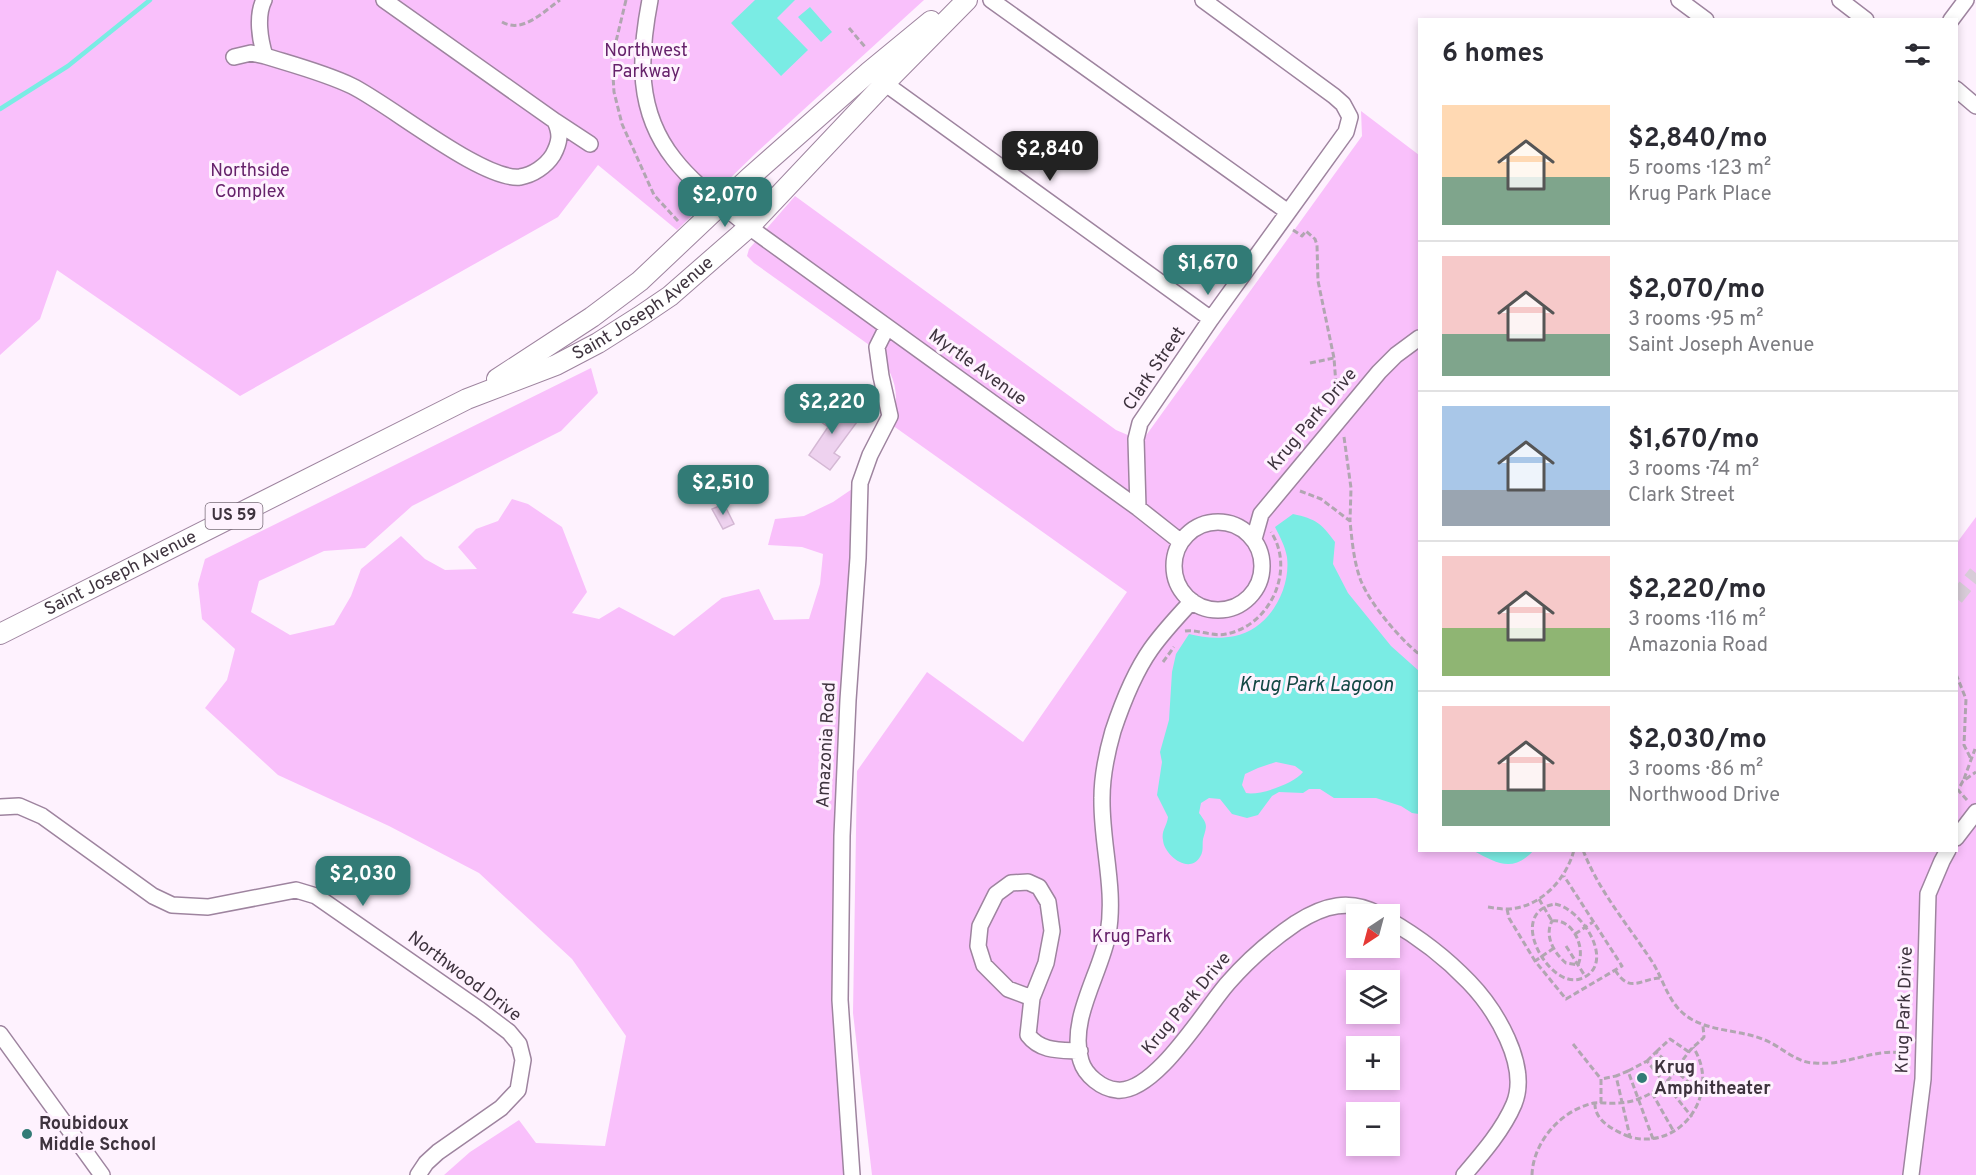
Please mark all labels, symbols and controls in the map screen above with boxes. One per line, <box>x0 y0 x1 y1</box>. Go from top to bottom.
text: 6 homes <box>1442 38 1544 71</box>
icon: filters <box>1901 38 1934 71</box>
park label: Northwest Parkway <box>604 40 688 84</box>
text: $2,840/mo <box>1628 123 1768 156</box>
icon: home <box>1490 129 1562 201</box>
pin: $2,840 <box>1001 131 1099 182</box>
text: $2,840 <box>1016 137 1084 163</box>
text: 5 rooms · 123 m² <box>1628 156 1771 182</box>
park label: Northside Complex <box>210 160 290 204</box>
pin: $2,070 <box>676 177 774 228</box>
text: Krug Park Place <box>1628 182 1771 208</box>
text: $2,070 <box>692 183 758 209</box>
pin: $1,670 <box>1159 245 1257 296</box>
text: $1,670 <box>1177 251 1239 277</box>
street label: Saint Joseph Avenue <box>568 252 719 366</box>
text: $2,070/mo <box>1628 274 1765 307</box>
icon: home <box>1490 280 1562 352</box>
text: 3 rooms · 95 m² <box>1628 307 1764 333</box>
street label: Clark Street <box>1119 323 1191 415</box>
street label: Myrtle Avenue <box>923 325 1031 411</box>
text: Saint Joseph Avenue <box>1628 333 1814 359</box>
street label: Krug Park Drive <box>1263 364 1363 476</box>
pin: $2,220 <box>783 384 881 435</box>
text: $2,220 <box>799 390 865 416</box>
text: $1,670/mo <box>1628 424 1759 457</box>
icon: home <box>1490 430 1562 502</box>
text: 3 rooms · 74 m² <box>1628 457 1759 483</box>
pin: $2,510 <box>674 465 772 516</box>
text: $2,510 <box>692 471 754 497</box>
text: Clark Street <box>1628 483 1735 509</box>
road number: US 59 <box>206 503 262 529</box>
street label: Saint Joseph Avenue <box>41 525 201 621</box>
text: $2,220/mo <box>1628 574 1766 607</box>
icon: home <box>1490 580 1562 652</box>
text: 3 rooms · 116 m² <box>1628 607 1766 633</box>
text: Amazonia Road <box>1628 633 1768 659</box>
water label: Krug Park Lagoon <box>1239 673 1393 699</box>
street label: Amazonia Road <box>812 682 842 808</box>
text: $2,030/mo <box>1628 724 1767 757</box>
icon: home <box>1490 730 1562 802</box>
text: 3 rooms · 86 m² <box>1628 757 1763 783</box>
text: Northwood Drive <box>1628 783 1780 809</box>
pin: $2,030 <box>314 856 412 907</box>
text: $2,030 <box>329 862 397 888</box>
north arrow <box>1346 904 1400 958</box>
map controls <box>1346 904 1400 1156</box>
park label: Krug Park <box>1092 926 1172 949</box>
street label: Northwood Drive <box>402 927 526 1027</box>
street label: Krug Park Drive <box>1891 946 1919 1074</box>
street label: Krug Park Drive <box>1137 948 1237 1060</box>
button: layers <box>1346 970 1400 1024</box>
button: + <box>1346 1036 1400 1090</box>
place label: Krug Amphitheater <box>1654 1057 1771 1101</box>
marker: Krug Amphitheater <box>1635 1071 1649 1085</box>
button: − <box>1346 1102 1400 1156</box>
place label: Roubidoux Middle School <box>39 1113 156 1157</box>
marker: Roubidoux Middle School <box>20 1127 34 1141</box>

